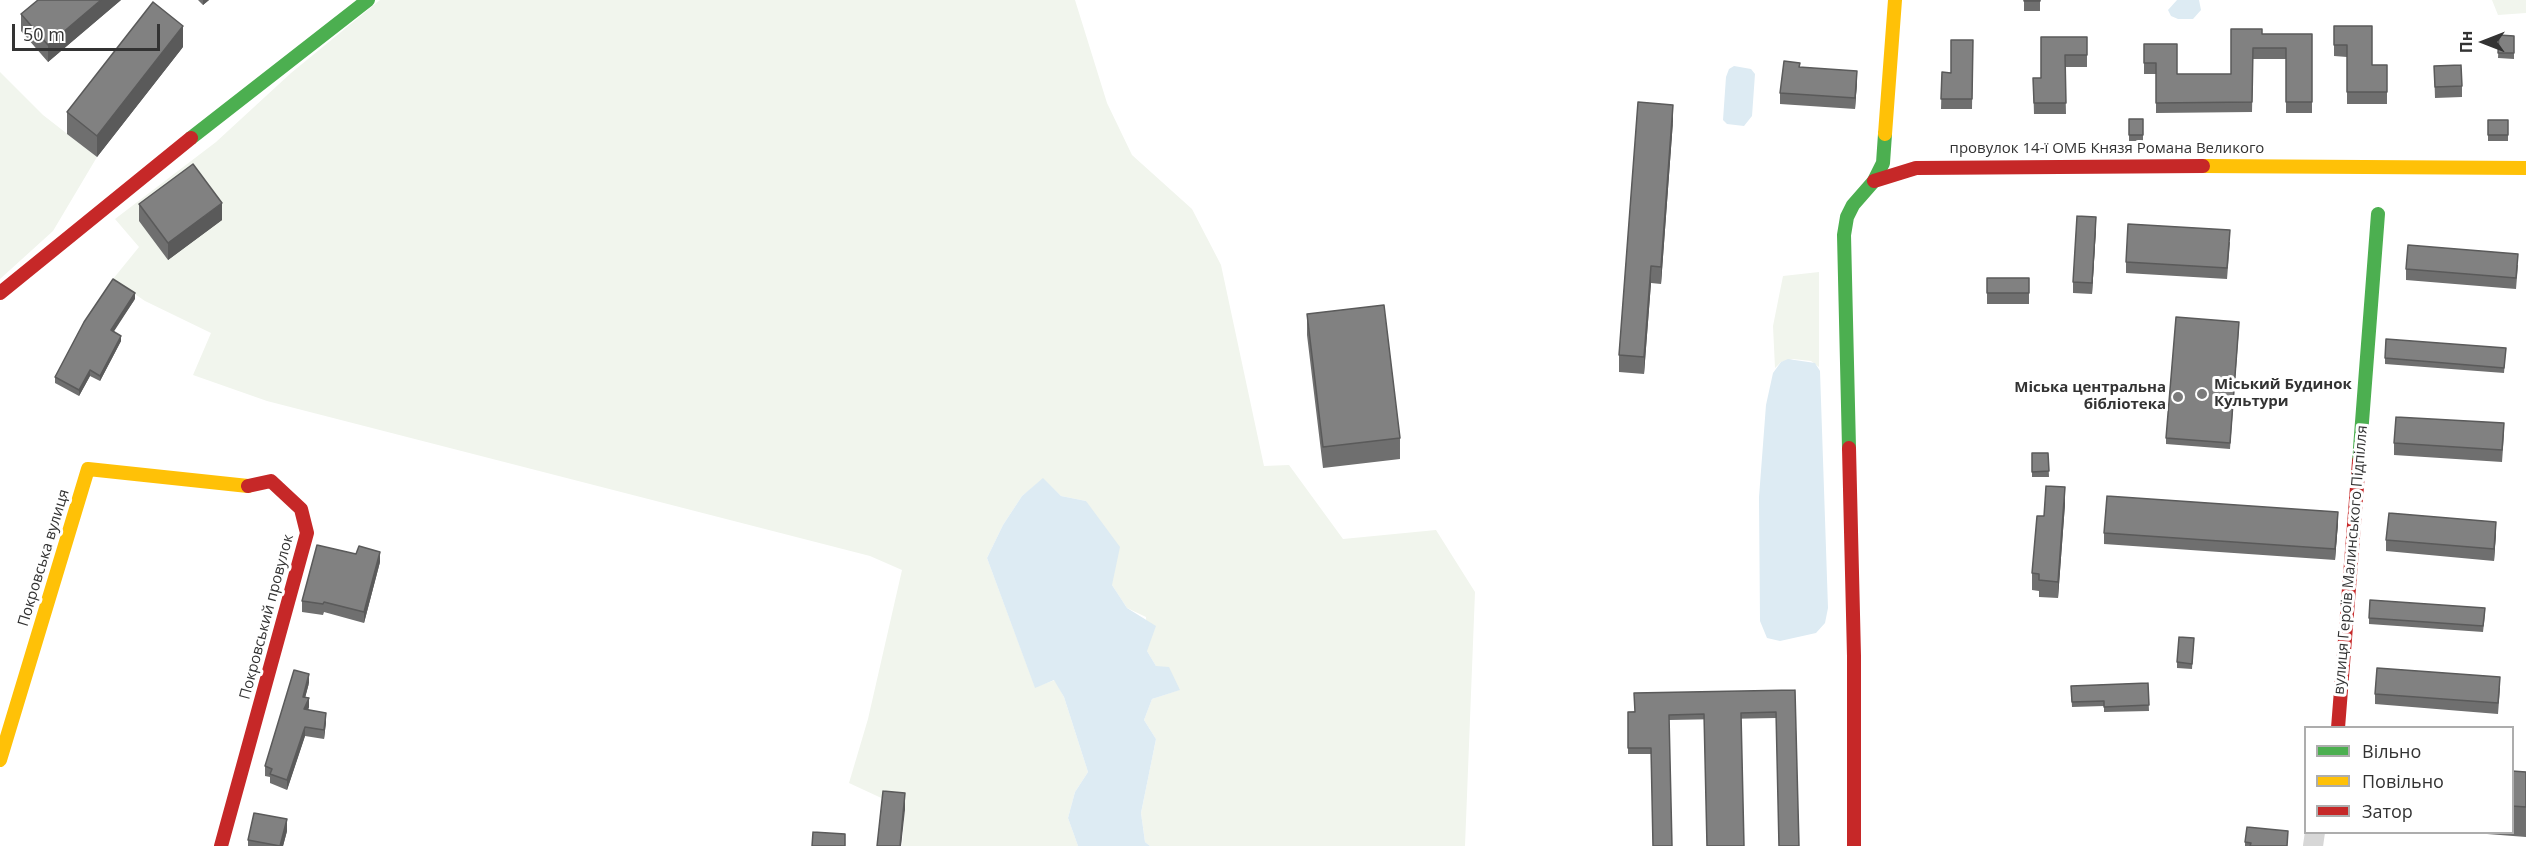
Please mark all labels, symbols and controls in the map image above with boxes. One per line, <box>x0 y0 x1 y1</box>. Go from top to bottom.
scale bar <box>15 12 164 50</box>
north arrow <box>2454 12 2514 72</box>
text: 50 m <box>23 22 65 46</box>
text: Пн <box>2455 31 2477 53</box>
street label: провулок 14-ї ОМБ Князя Романа Великого <box>1950 140 2264 158</box>
place label: Міський Будинок Культури <box>2214 376 2352 411</box>
place label: Міська центральна бібліотека <box>2014 379 2166 414</box>
marker: Міський Будинок Культури <box>2195 387 2209 401</box>
marker: Міська центральна бібліотека <box>2171 390 2185 404</box>
street label: вулиця Героїв Малинського Підпілля <box>2330 425 2372 695</box>
street label: Покровська вулиця <box>15 487 73 629</box>
street label: Покровський провулок <box>236 532 298 702</box>
legend <box>2304 726 2514 834</box>
text: Вільно <box>2362 739 2421 763</box>
text: Повільно <box>2362 769 2444 793</box>
text: Затор <box>2362 799 2413 823</box>

